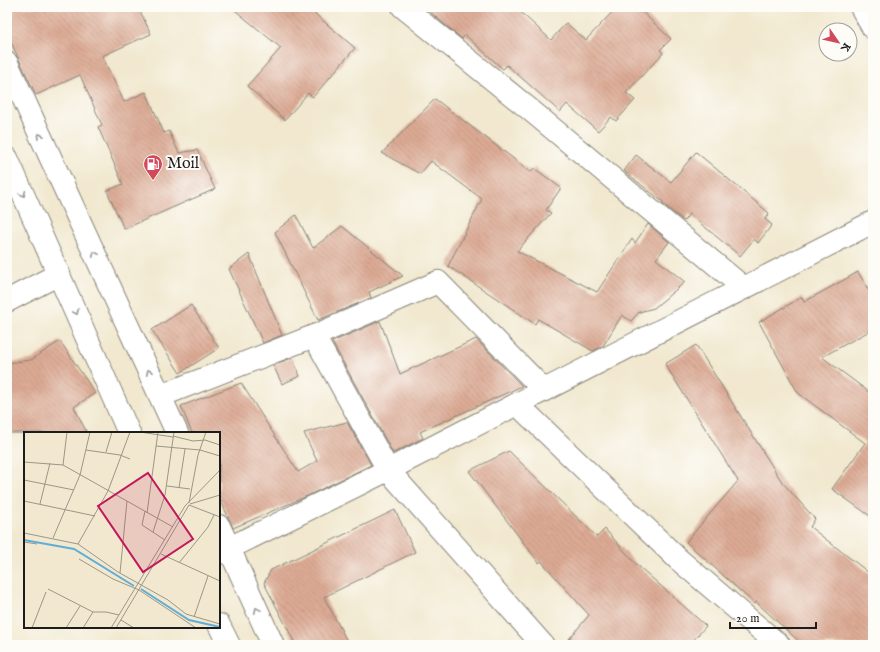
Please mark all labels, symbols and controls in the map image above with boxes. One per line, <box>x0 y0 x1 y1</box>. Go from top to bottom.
north arrow <box>818 22 858 62</box>
text: K <box>837 40 853 55</box>
one-way arrow <box>37 132 45 139</box>
fuel station icon: Moil <box>142 153 164 181</box>
place label: Moil <box>167 154 200 174</box>
one-way arrow <box>18 189 26 197</box>
one-way arrow <box>92 250 100 258</box>
one-way arrow <box>71 308 79 316</box>
one-way arrow <box>146 369 154 376</box>
inset map <box>24 432 220 628</box>
scale bar <box>730 604 816 630</box>
one-way arrow <box>253 606 261 613</box>
text: 20 m <box>736 611 759 626</box>

